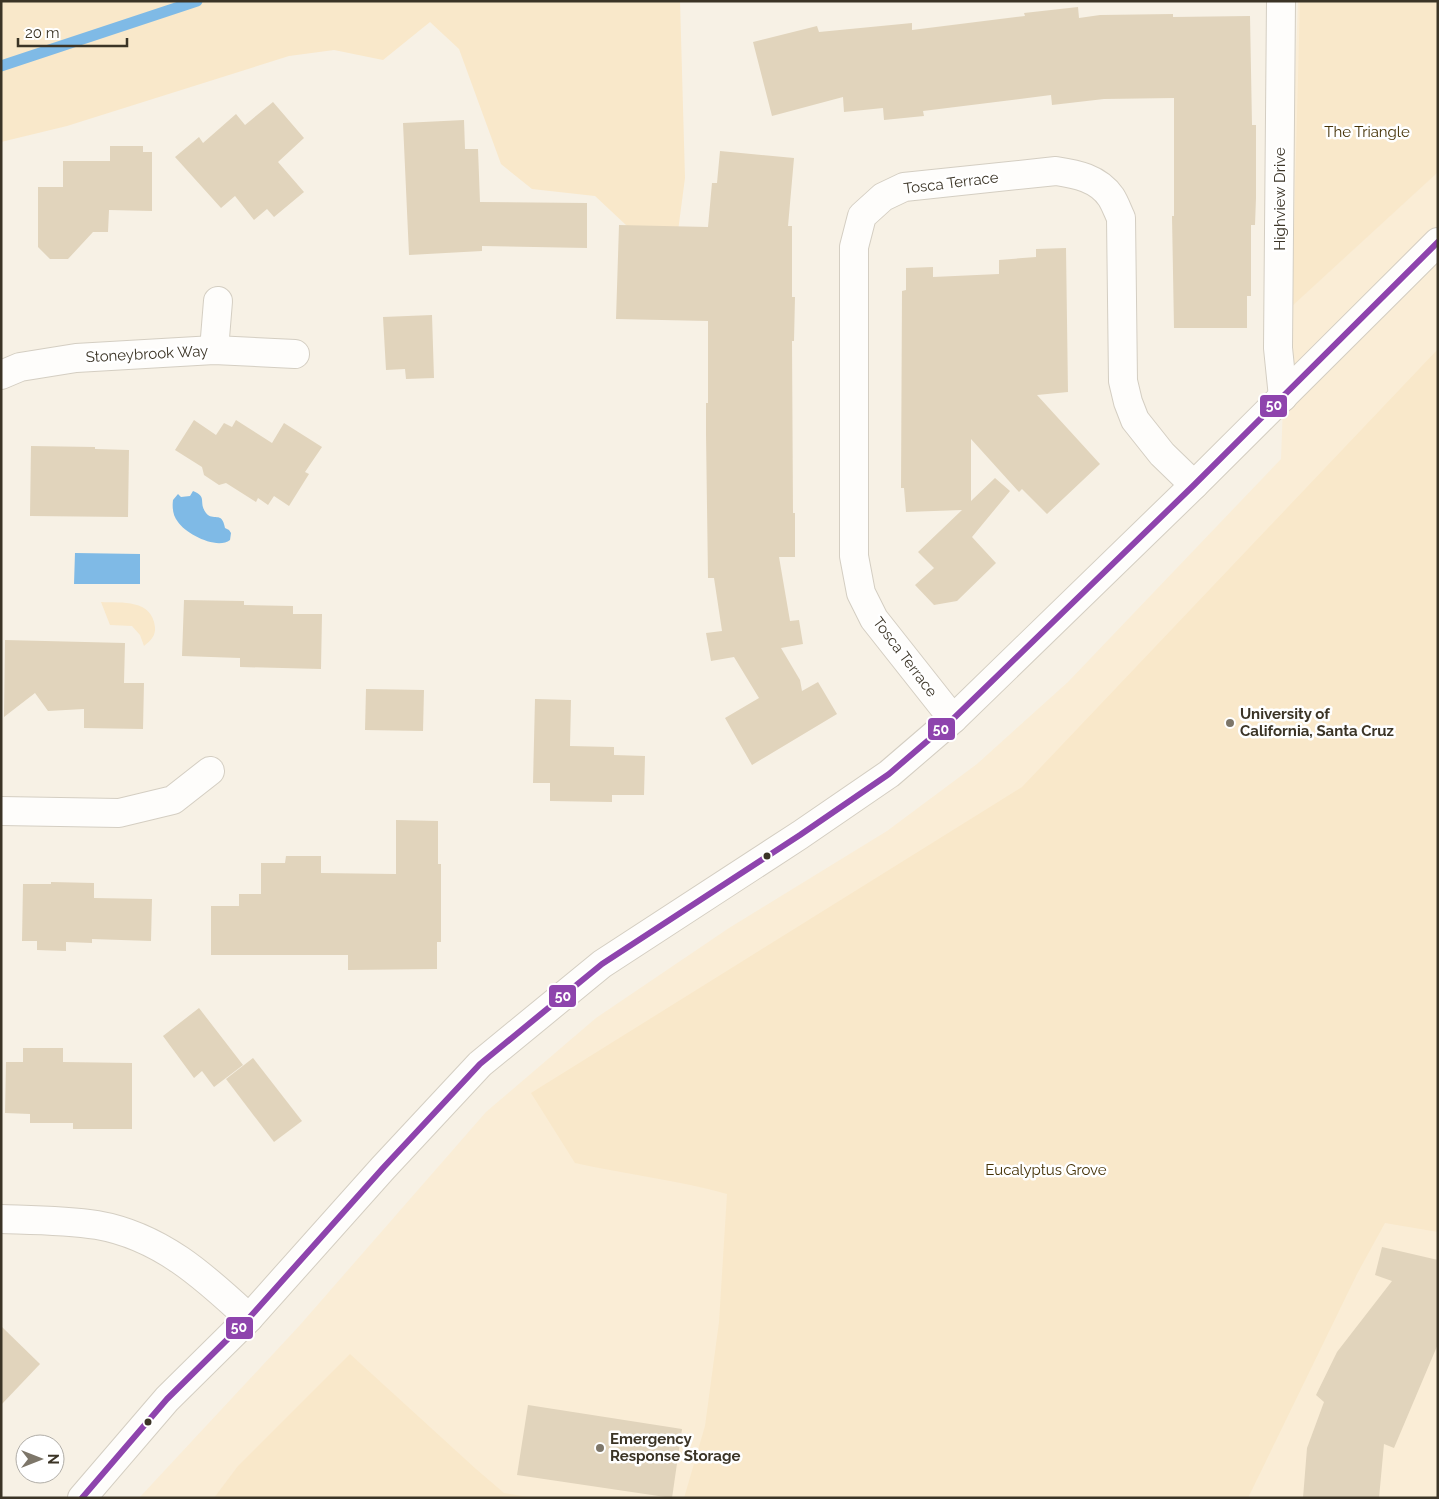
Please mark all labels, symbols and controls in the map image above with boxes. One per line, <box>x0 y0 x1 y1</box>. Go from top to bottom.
scale bar <box>18 15 126 47</box>
text: 20 m <box>25 24 60 42</box>
park label: The Triangle <box>1324 123 1410 141</box>
street label: Highview Drive <box>1271 147 1289 251</box>
street label: Tosca Terrace <box>903 168 1000 198</box>
street label: Stoneybrook Way <box>85 342 209 366</box>
line badge: 50 <box>1259 394 1288 418</box>
text: 50 <box>1266 397 1282 413</box>
street label: Tosca Terrace <box>869 614 941 701</box>
place label: University of California, Santa Cruz <box>1240 705 1394 740</box>
line badge: 50 <box>927 717 956 741</box>
marker: University of California, Santa Cruz <box>1224 717 1236 729</box>
text: 50 <box>933 721 949 737</box>
unlabelled marker <box>762 851 772 861</box>
line badge: 50 <box>548 984 577 1008</box>
text: 50 <box>555 988 571 1004</box>
park label: Eucalyptus Grove <box>985 1161 1107 1179</box>
line badge: 50 <box>225 1316 254 1340</box>
text: 50 <box>231 1319 247 1335</box>
unlabelled marker <box>143 1417 153 1427</box>
place label: Emergency Response Storage <box>610 1430 740 1465</box>
north arrow <box>15 1434 65 1484</box>
marker: Emergency Response Storage <box>594 1442 606 1454</box>
text: N <box>45 1454 61 1464</box>

